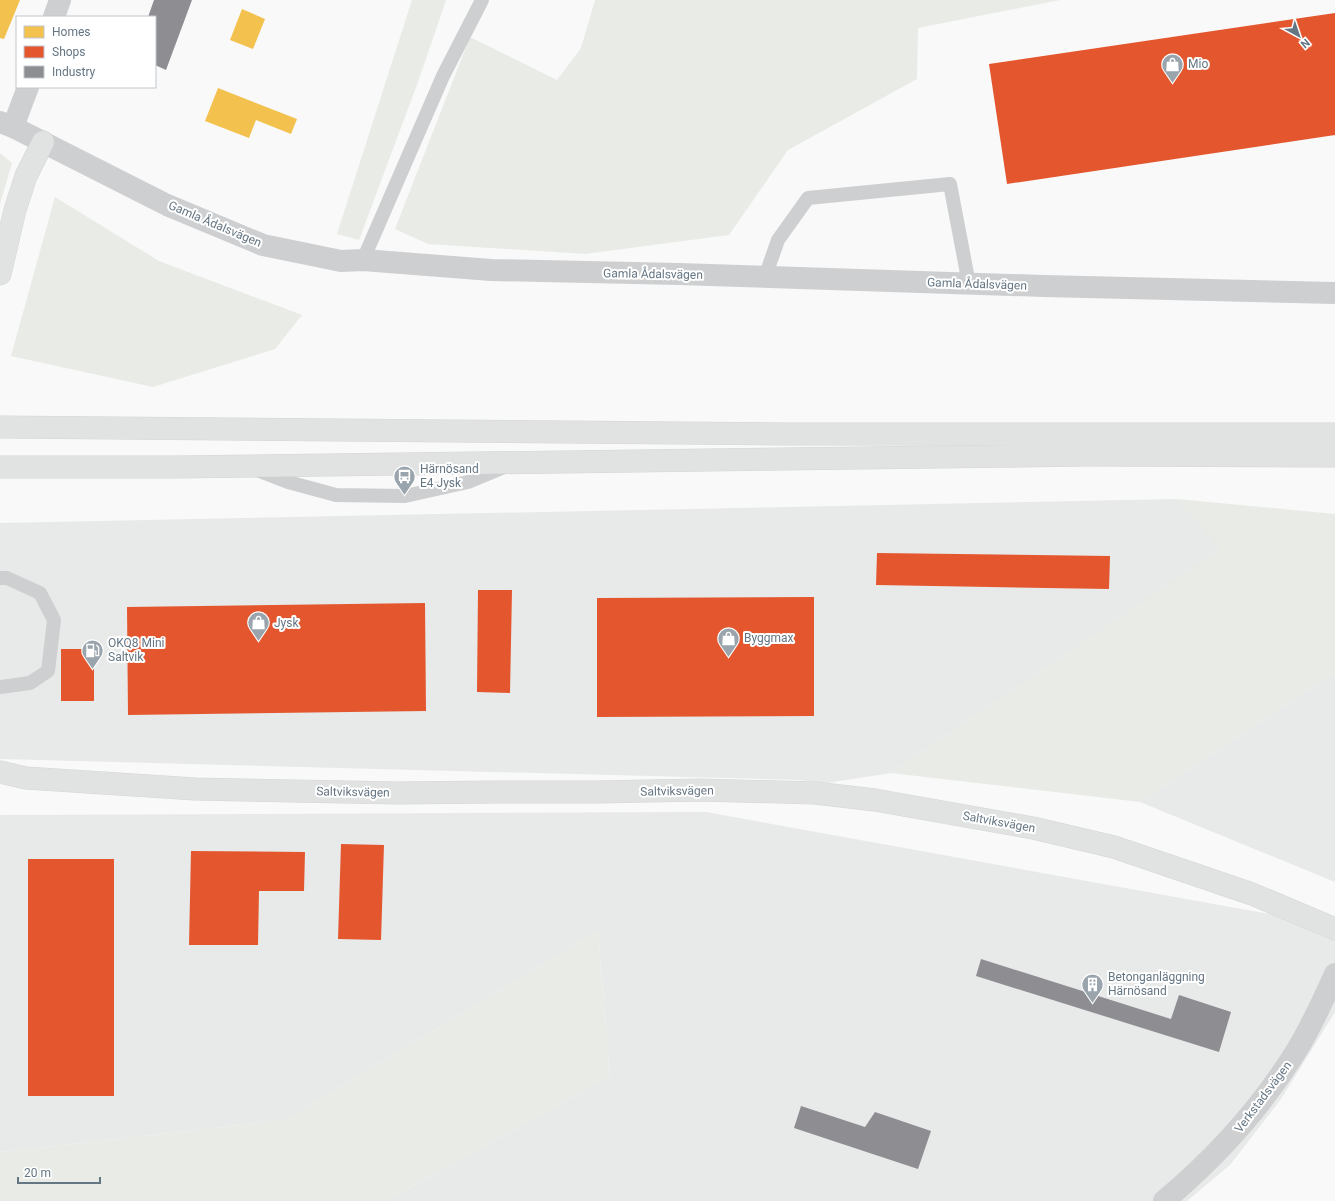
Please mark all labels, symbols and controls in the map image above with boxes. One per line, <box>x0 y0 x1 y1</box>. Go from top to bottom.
legend <box>16 16 156 88</box>
north arrow <box>1279 16 1319 56</box>
text: Homes <box>52 25 90 39</box>
text: N <box>1298 36 1312 51</box>
text: Shops <box>52 45 86 59</box>
shop icon: Mio <box>1160 51 1186 84</box>
place label: Mio <box>1188 57 1208 71</box>
text: Industry <box>52 65 96 79</box>
street label: Gamla Ådalsvägen <box>166 196 264 250</box>
street label: Gamla Ådalsvägen <box>603 264 703 282</box>
street label: Gamla Ådalsvägen <box>927 273 1027 293</box>
place label: Härnösand E4 Jysk <box>420 462 479 490</box>
bus stop icon: Härnösand E4 Jysk <box>392 463 418 496</box>
shop icon: Jysk <box>245 610 271 643</box>
place label: Jysk <box>274 616 299 630</box>
shop icon: Byggmax <box>715 625 741 658</box>
place label: Byggmax <box>744 631 794 645</box>
place label: OKQ8 Mini Saltvik <box>108 636 165 664</box>
fuel station icon: OKQ8 Mini Saltvik <box>79 637 105 670</box>
street label: Saltviksvägen <box>640 783 714 799</box>
street label: Saltviksvägen <box>316 784 390 800</box>
street label: Saltviksvägen <box>962 809 1036 835</box>
place label: Betonganläggning Härnösand <box>1108 970 1205 998</box>
building icon: Betonganläggning Härnösand <box>1080 971 1106 1004</box>
street label: Verkstadsvägen <box>1232 1059 1294 1135</box>
scale bar <box>18 1159 100 1185</box>
text: 20 m <box>24 1166 51 1180</box>

